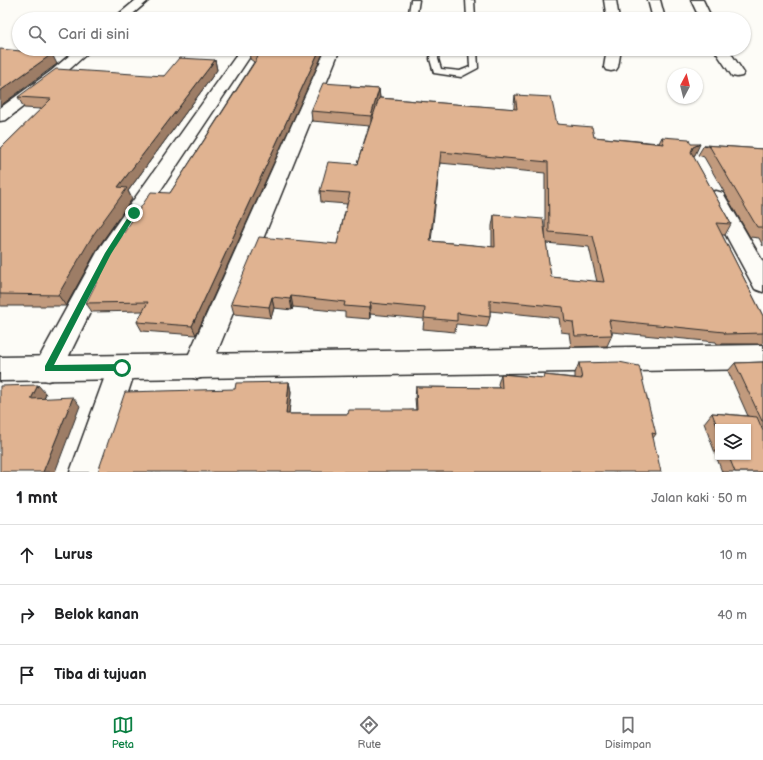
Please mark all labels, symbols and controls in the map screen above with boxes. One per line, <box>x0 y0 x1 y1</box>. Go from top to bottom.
search box <box>12 12 751 56</box>
icon: search <box>26 23 48 45</box>
text: Cari di sini <box>58 25 129 44</box>
north arrow <box>667 68 703 104</box>
route end <box>125 204 143 222</box>
route start <box>113 359 131 377</box>
map controls <box>715 424 751 460</box>
button: layers <box>715 424 751 460</box>
text: 1 mnt <box>16 488 57 508</box>
text: Jalan kaki · 50 m <box>651 490 747 506</box>
icon: ahead <box>16 544 38 566</box>
text: Lurus <box>54 545 93 564</box>
text: 10 m <box>720 547 747 563</box>
icon: right <box>16 604 38 626</box>
text: Belok kanan <box>54 605 139 624</box>
text: 40 m <box>717 607 747 623</box>
icon: arrive <box>16 664 38 686</box>
text: Tiba di tujuan <box>54 665 147 684</box>
tab: Peta <box>112 714 134 751</box>
tab: Rute <box>358 714 381 751</box>
tab: Disimpan <box>605 714 651 751</box>

